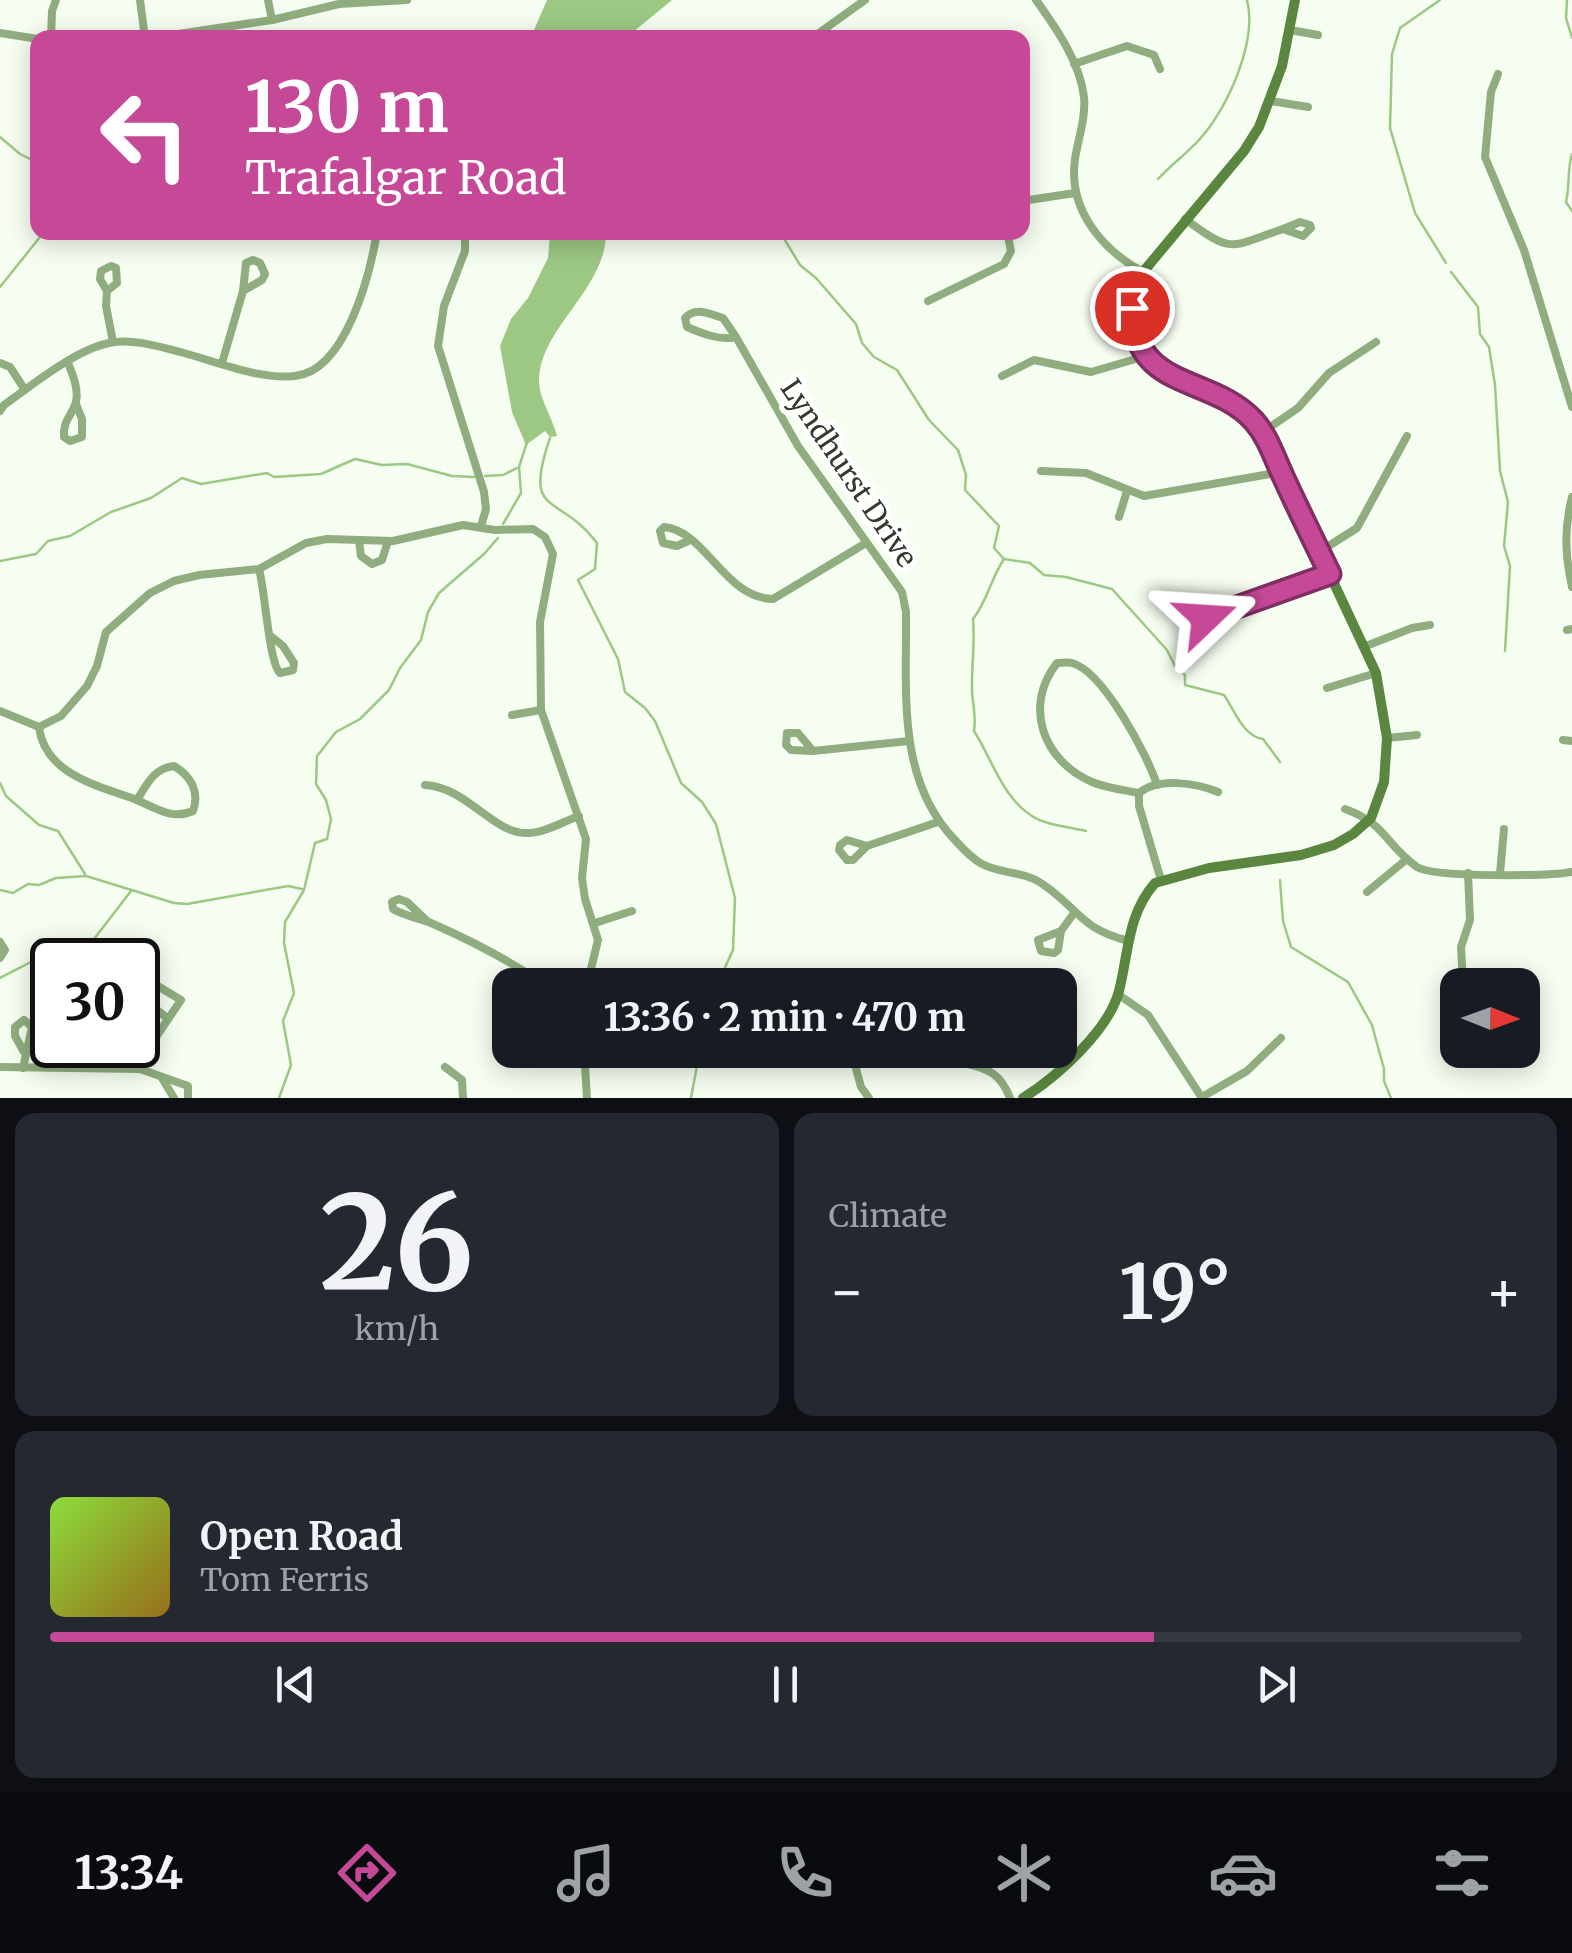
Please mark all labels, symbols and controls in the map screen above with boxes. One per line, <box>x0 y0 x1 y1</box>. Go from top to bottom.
text: 130 m <box>245 63 449 151</box>
icon: left <box>80 70 210 200</box>
text: Trafalgar Road <box>245 150 567 206</box>
pin <box>1090 266 1175 351</box>
icon: arrive <box>1105 281 1160 336</box>
street label: Lyndhurst Drive <box>773 372 925 574</box>
position arrow <box>1154 566 1258 670</box>
speed limit sign: 30 <box>30 938 160 1068</box>
north arrow <box>1440 968 1540 1068</box>
map controls <box>1440 968 1540 1068</box>
text: 13:36 · 2 min · 470 m <box>604 994 966 1041</box>
text: 26 <box>320 1162 474 1325</box>
text: Climate <box>829 1196 947 1236</box>
text: 19° <box>1119 1245 1232 1339</box>
text: − <box>829 1257 865 1326</box>
text: + <box>1485 1257 1522 1326</box>
text: km/h <box>354 1309 439 1349</box>
text: Open Road <box>200 1513 403 1560</box>
text: Tom Ferris <box>200 1560 369 1600</box>
icon: previous <box>268 1657 323 1712</box>
icon: pause <box>758 1657 813 1712</box>
icon: next <box>1249 1657 1304 1712</box>
icon: directions <box>332 1838 402 1908</box>
icon: music <box>551 1838 621 1908</box>
icon: phone <box>770 1838 840 1908</box>
icon: climate <box>989 1838 1059 1908</box>
icon: car <box>1208 1838 1278 1908</box>
icon: filters <box>1427 1838 1497 1908</box>
text: 13:34 <box>75 1845 183 1901</box>

